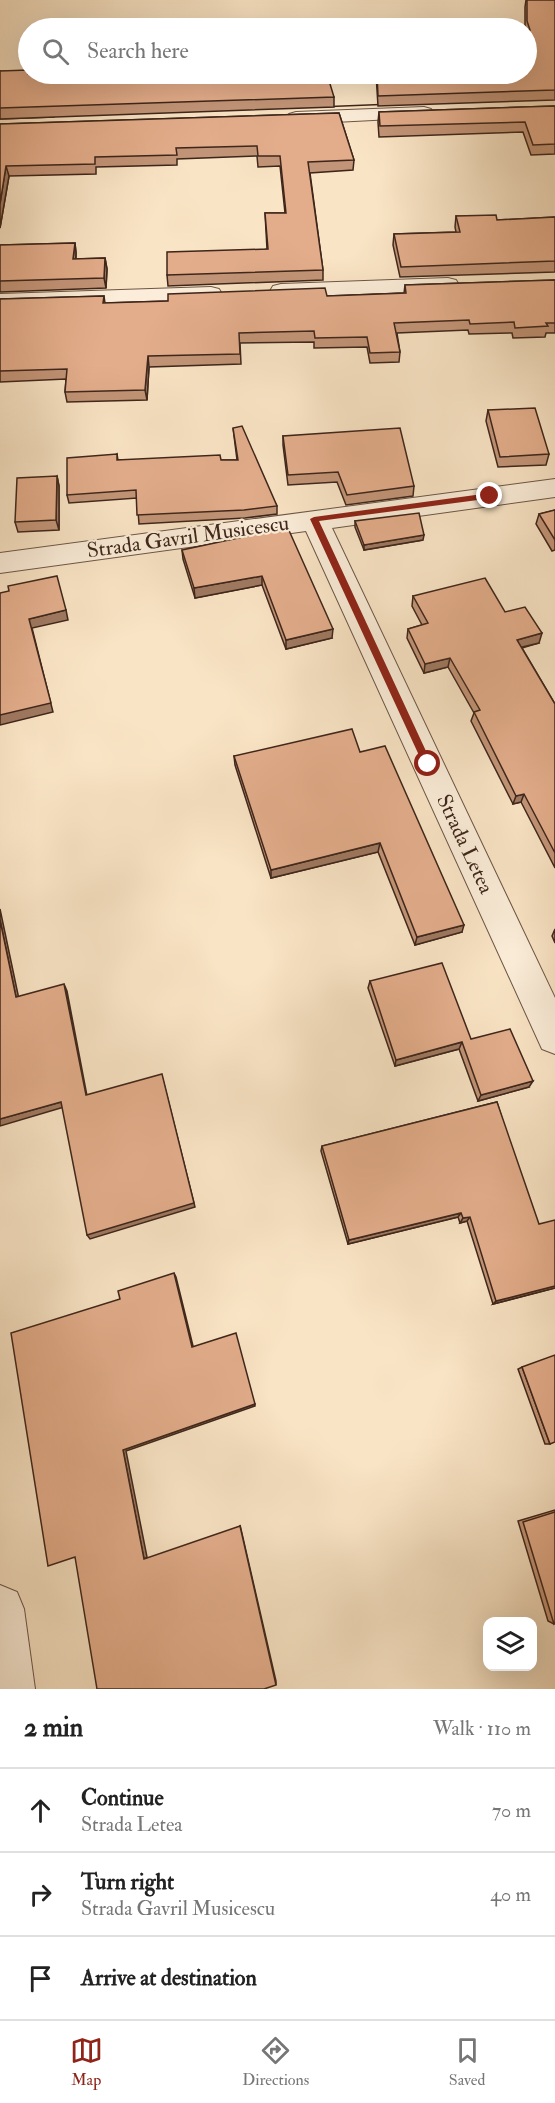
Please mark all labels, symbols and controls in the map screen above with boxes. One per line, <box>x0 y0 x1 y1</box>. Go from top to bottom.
search box <box>18 18 537 84</box>
icon: search <box>39 35 72 68</box>
text: Search here <box>87 37 189 65</box>
route end <box>476 482 502 508</box>
street label: Strada Gavril Musicescu <box>85 509 291 565</box>
route start <box>414 750 440 776</box>
street label: Strada Letea <box>430 790 500 898</box>
map controls <box>483 1617 537 1671</box>
button: layers <box>483 1617 537 1671</box>
text: 2 min <box>24 1712 83 1744</box>
text: Walk · 110 m <box>433 1716 531 1741</box>
text: Continue <box>81 1784 164 1812</box>
icon: ahead <box>24 1794 57 1827</box>
text: 70 m <box>492 1798 531 1823</box>
text: Strada Letea <box>81 1812 182 1837</box>
text: Turn right <box>81 1868 174 1896</box>
icon: right <box>24 1878 57 1911</box>
text: 40 m <box>490 1882 531 1907</box>
text: Strada Gavril Musicescu <box>81 1896 275 1921</box>
icon: arrive <box>24 1962 57 1995</box>
text: Arrive at destination <box>81 1964 257 1992</box>
tab: Map <box>70 2034 103 2090</box>
tab: Directions <box>242 2034 309 2090</box>
tab: Saved <box>449 2034 485 2090</box>

